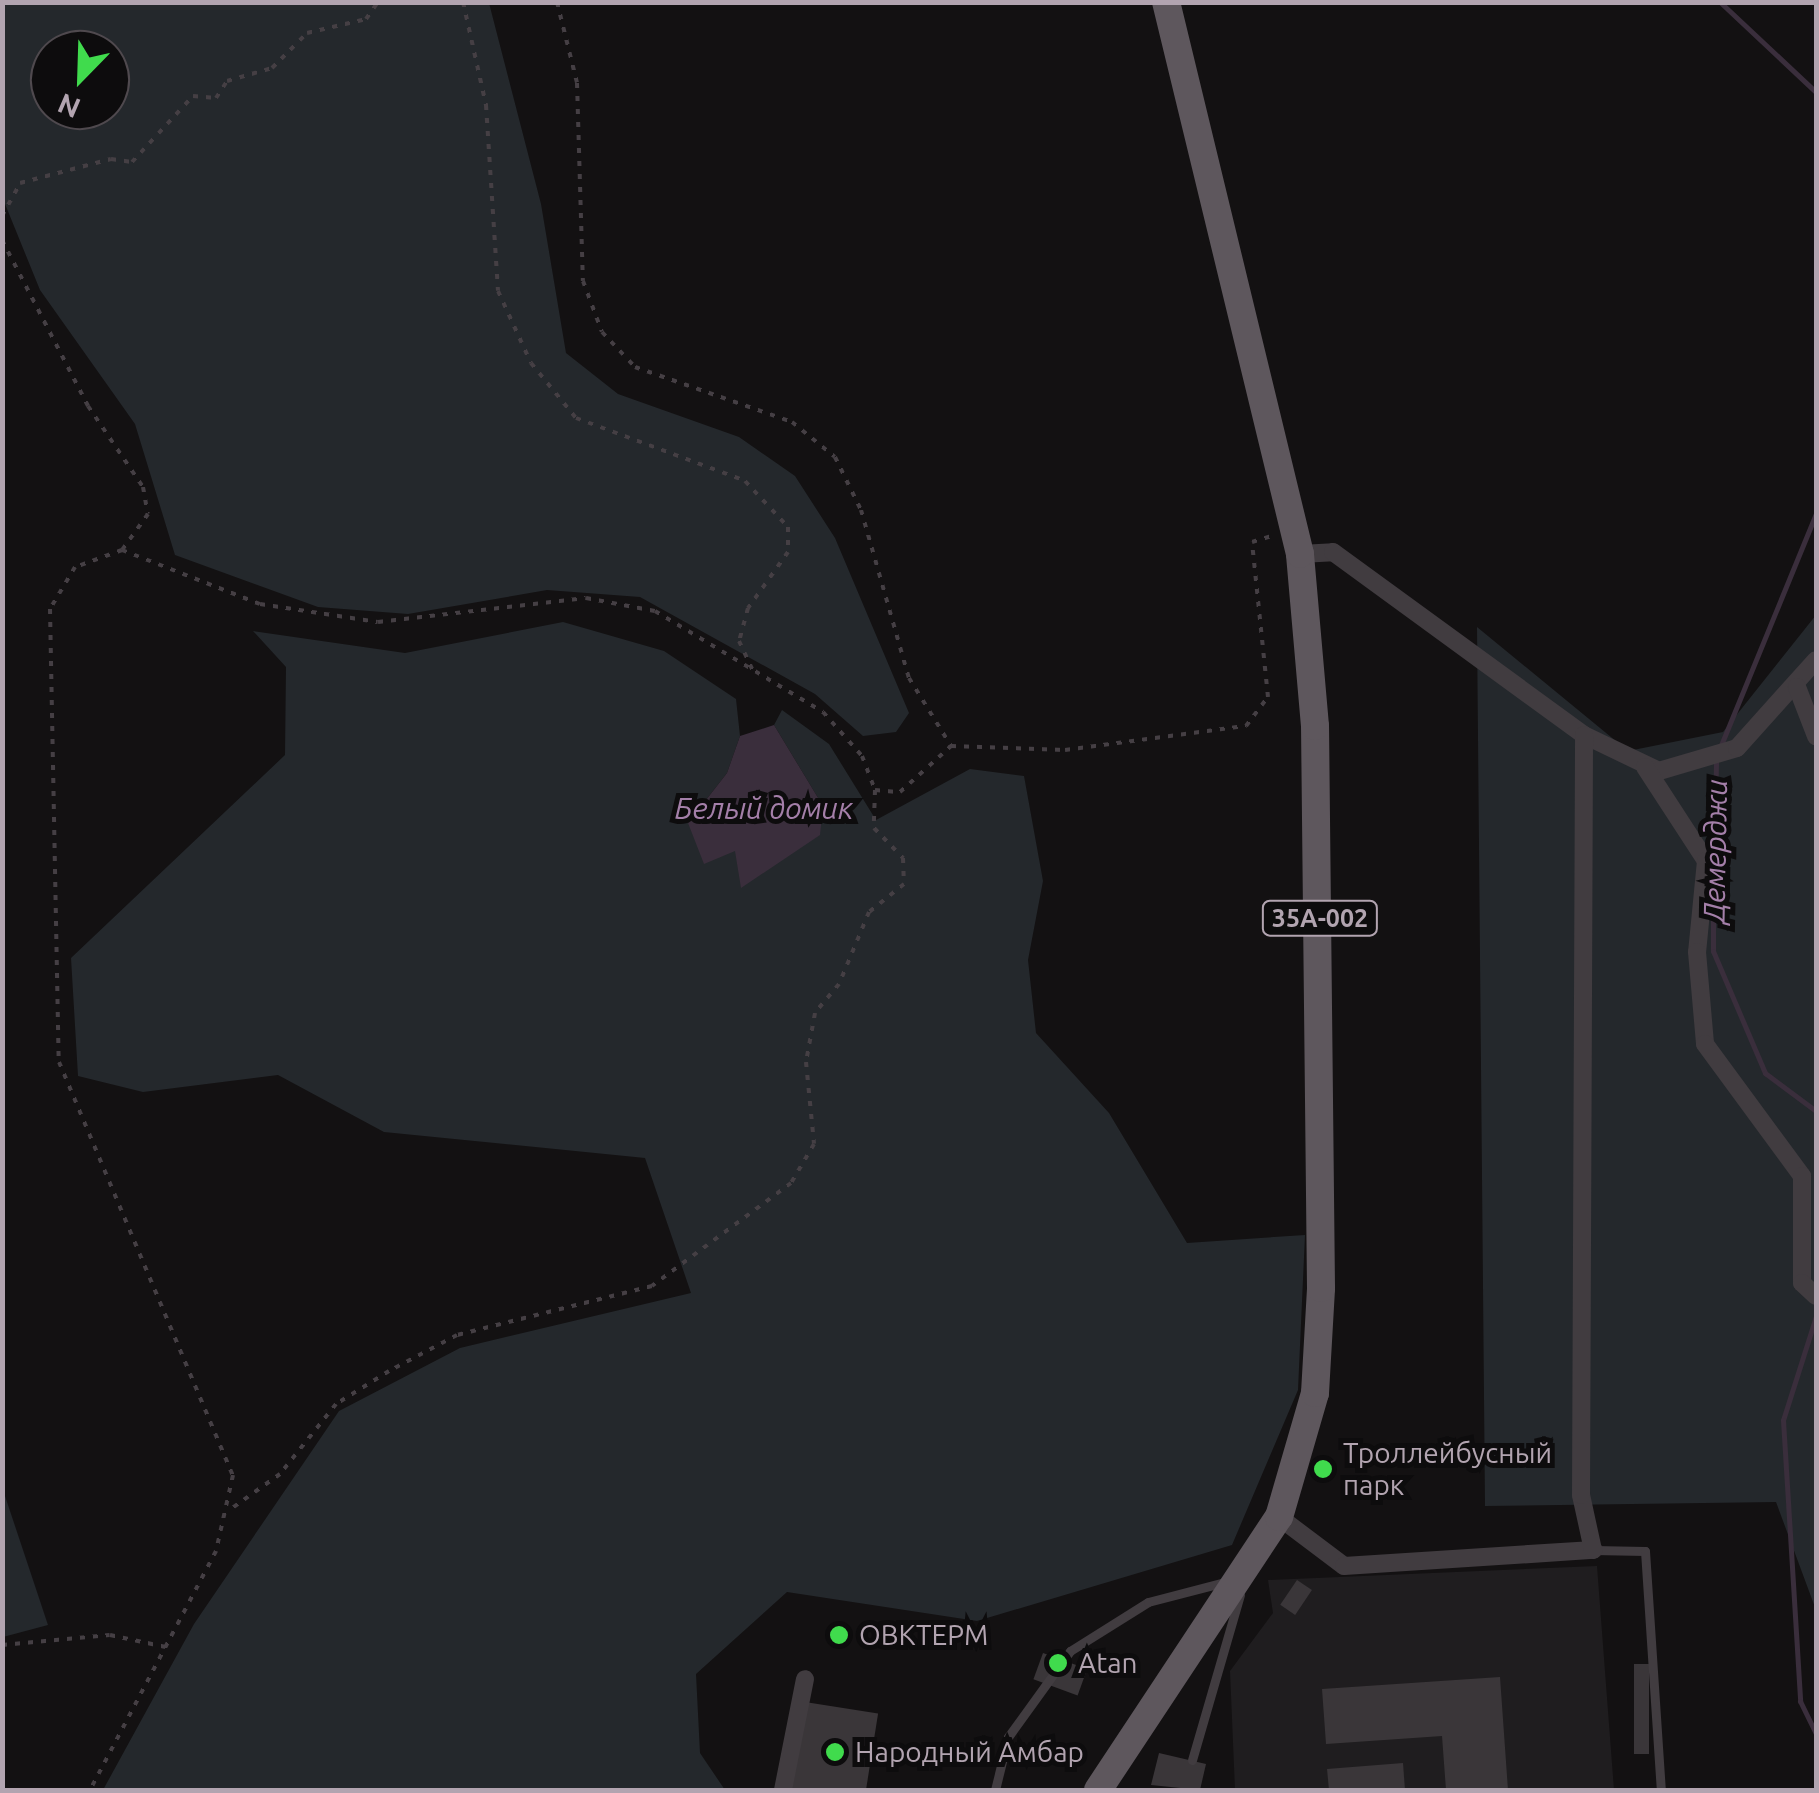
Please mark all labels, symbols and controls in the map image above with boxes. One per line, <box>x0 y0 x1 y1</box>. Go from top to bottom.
north arrow <box>30 30 130 130</box>
text: N <box>53 88 85 125</box>
water label: Демерджи <box>1696 779 1734 923</box>
water label: Белый домик <box>674 790 854 826</box>
road number: 35А-002 <box>1260 898 1380 938</box>
place label: Троллейбусный парк <box>1343 1436 1552 1502</box>
marker: Троллейбусный парк <box>1312 1458 1334 1480</box>
place label: ОВКТЕРМ <box>859 1618 988 1652</box>
marker: ОВКТЕРМ <box>828 1624 850 1646</box>
place label: Atan <box>1078 1646 1138 1680</box>
marker: Atan <box>1047 1652 1069 1674</box>
place label: Народный Амбар <box>855 1735 1084 1769</box>
marker: Народный Амбар <box>824 1741 846 1763</box>

